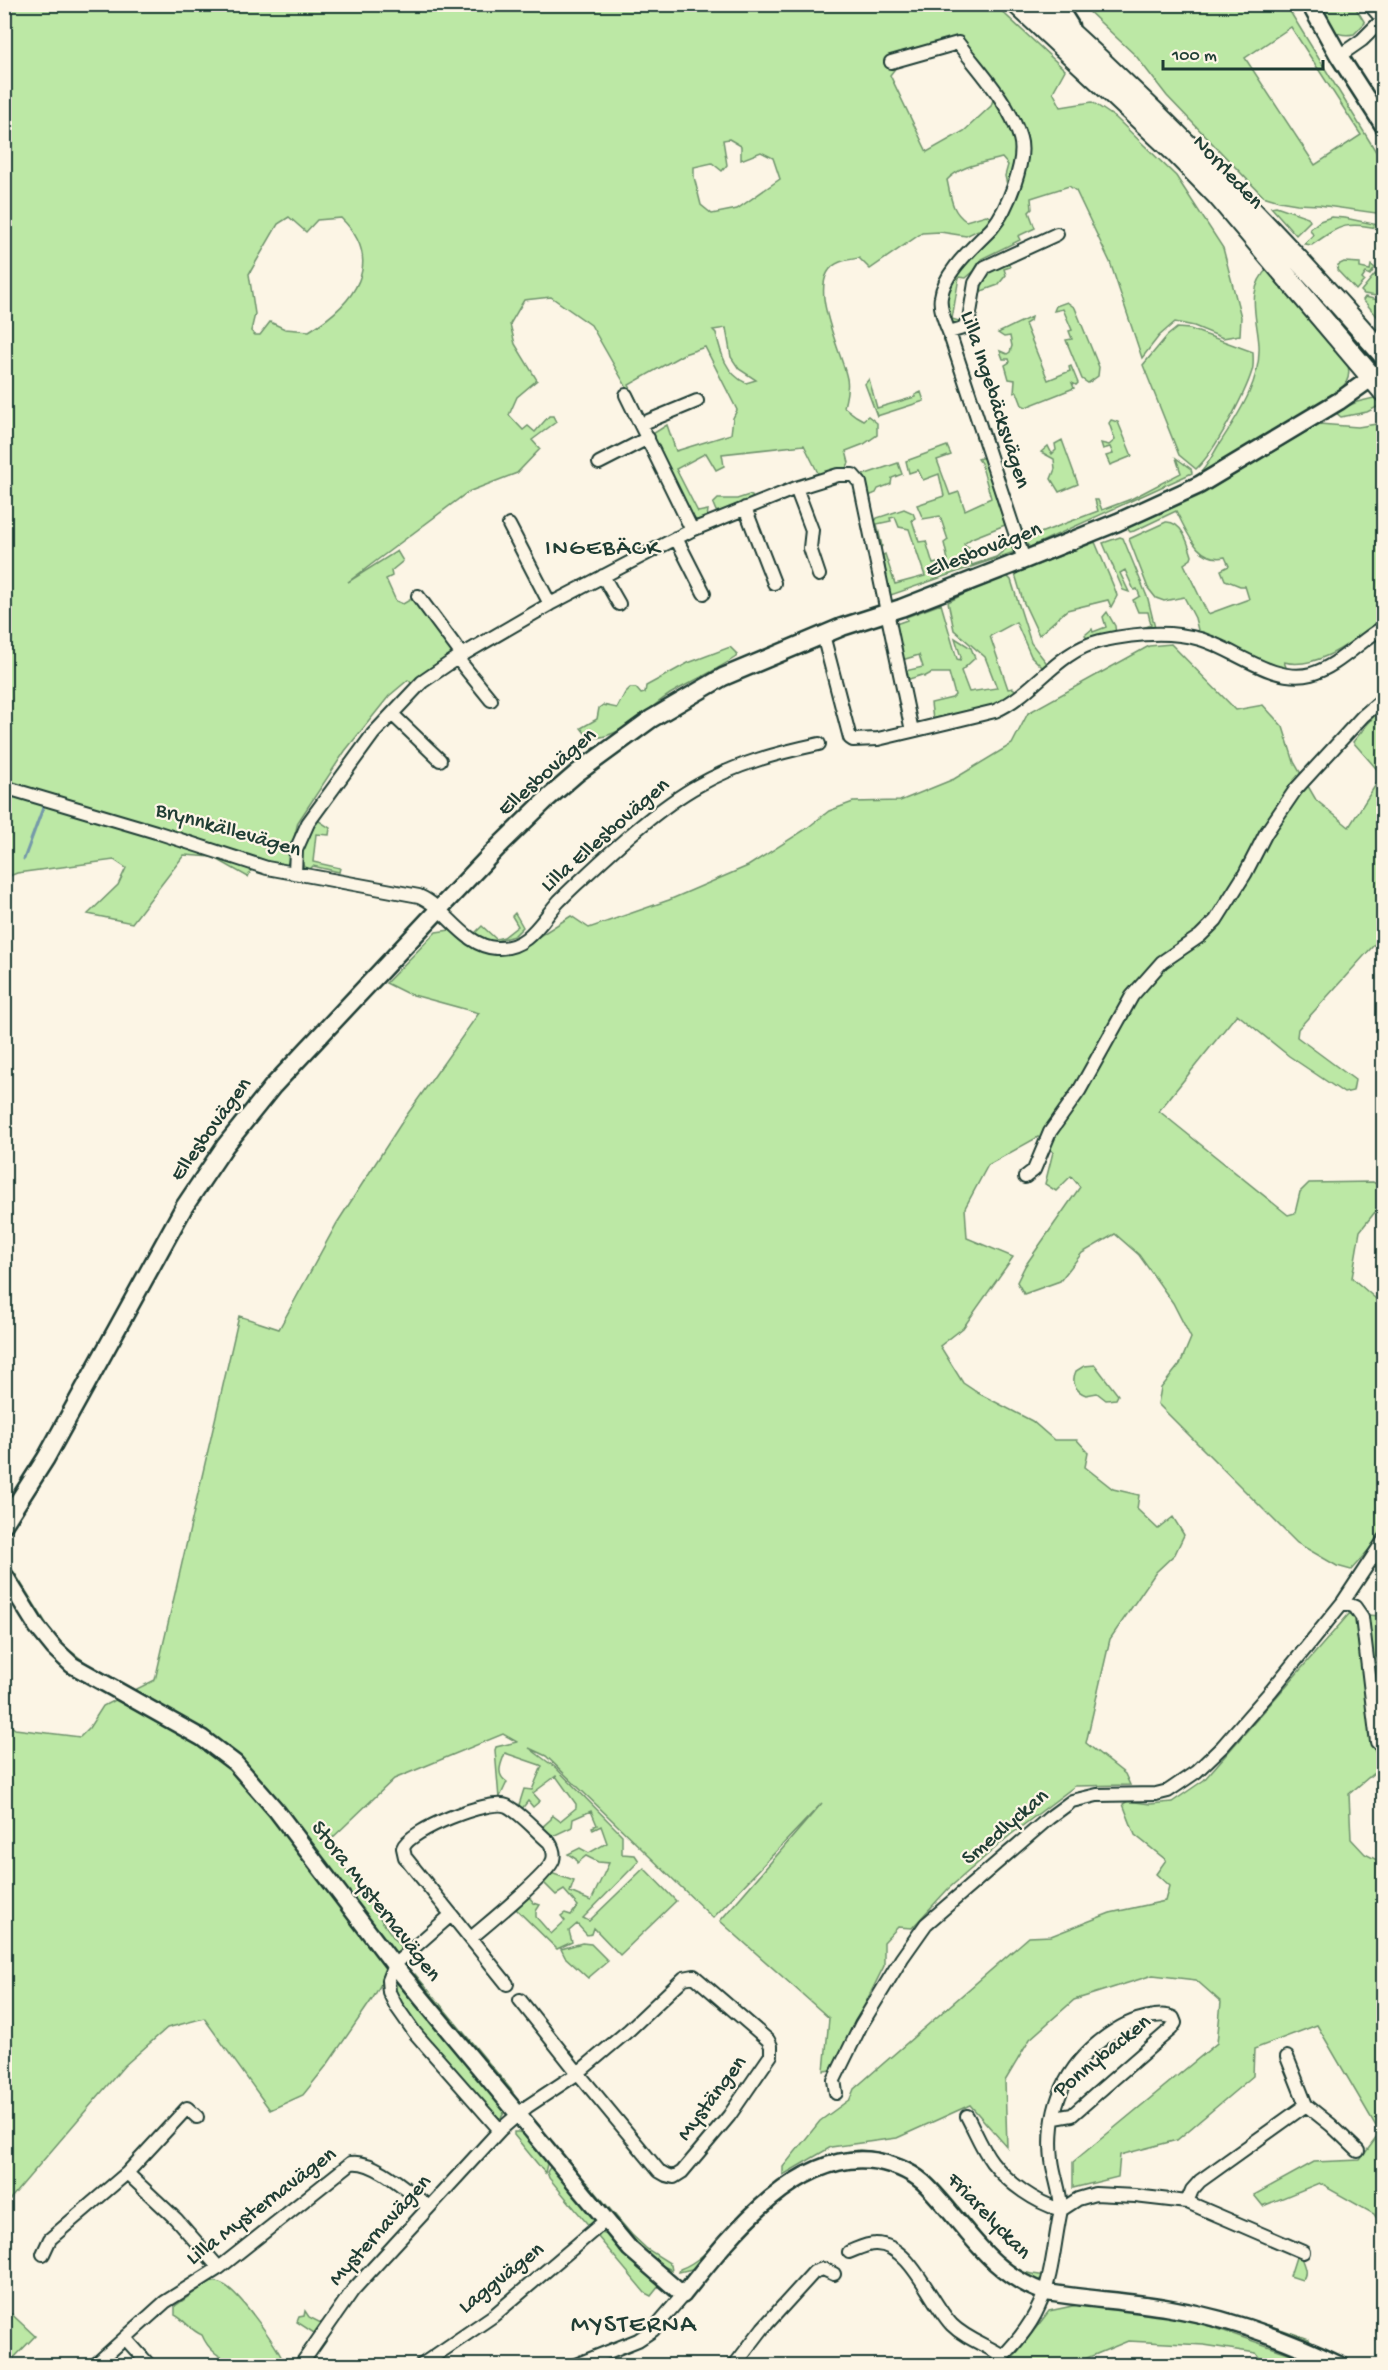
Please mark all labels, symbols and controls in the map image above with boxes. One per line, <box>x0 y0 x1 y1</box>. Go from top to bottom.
scale bar <box>1163 33 1324 71</box>
text: 100 m <box>1171 46 1217 67</box>
street label: Norrleden <box>1186 130 1268 216</box>
street label: Lilla Ingebäcksvägen <box>953 308 1035 493</box>
street label: Ellesbovägen <box>922 517 1046 585</box>
district label: INGEBÄCK <box>545 535 662 564</box>
street label: Ellesbovägen <box>493 723 603 823</box>
street label: Lilla Ellesbovägen <box>536 773 676 899</box>
street label: Brynnkällevägen <box>151 798 304 864</box>
street label: Ellesbovägen <box>166 1073 259 1187</box>
street label: Smedlyckan <box>957 1784 1055 1872</box>
street label: Stora Mysternavägen <box>304 1816 446 1988</box>
street label: Ponnybacken <box>1048 2009 1158 2105</box>
street label: Mystängen <box>672 2051 754 2147</box>
street label: Lilla Mysternavägen <box>182 2142 343 2272</box>
street label: Friarelyckan <box>939 2167 1036 2266</box>
street label: Mysternavägen <box>324 2169 438 2292</box>
street label: Laggvägen <box>454 2237 550 2321</box>
district label: MYSTERNA <box>571 2311 697 2342</box>

